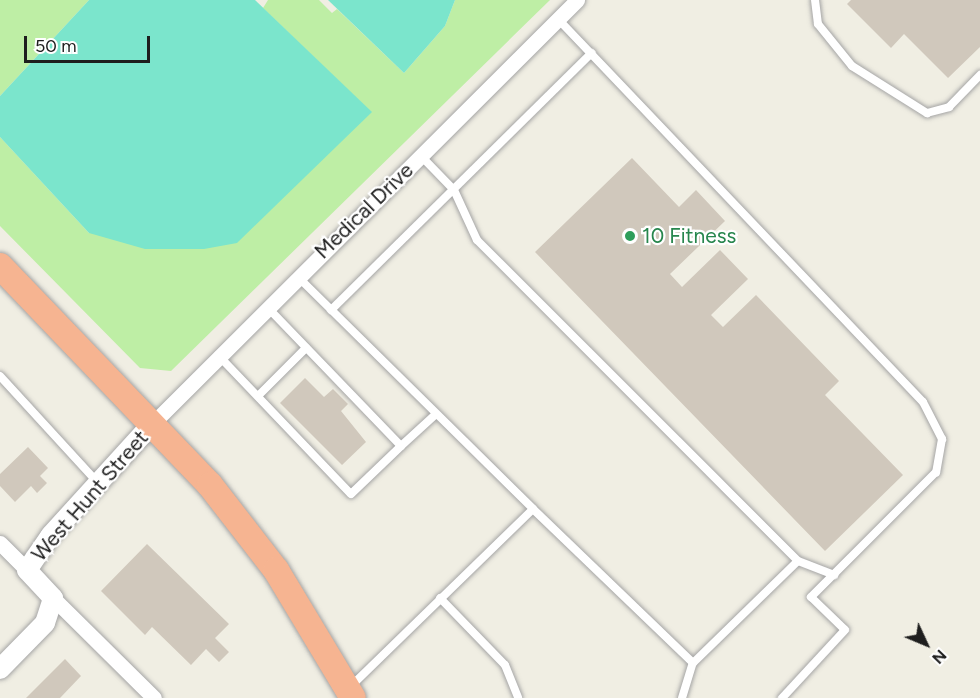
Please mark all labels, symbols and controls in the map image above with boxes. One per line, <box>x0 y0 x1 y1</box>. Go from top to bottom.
scale bar <box>27 24 153 62</box>
text: 50 m <box>35 35 77 57</box>
street label: Medical Drive <box>310 158 418 264</box>
place label: 10 Fitness <box>642 223 736 249</box>
marker: 10 Fitness <box>623 229 637 243</box>
street label: West Hunt Street <box>26 426 154 566</box>
north arrow <box>896 614 956 674</box>
text: N <box>928 646 950 668</box>

